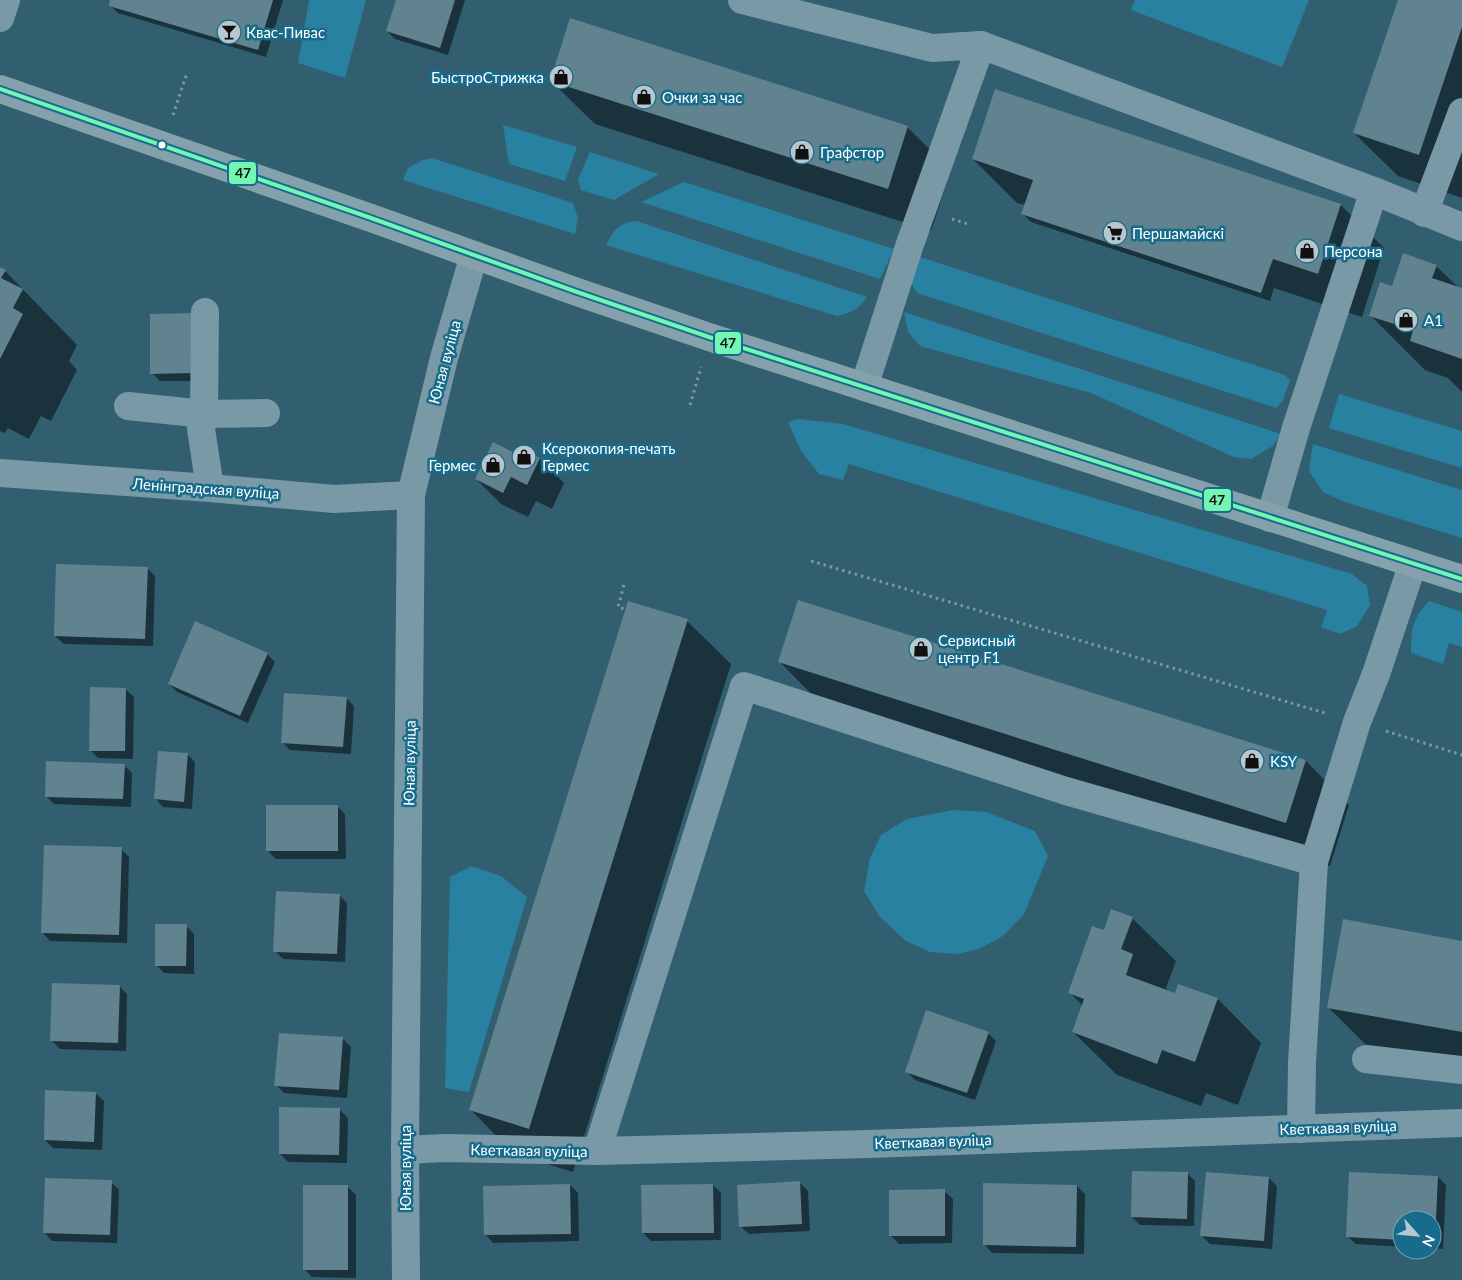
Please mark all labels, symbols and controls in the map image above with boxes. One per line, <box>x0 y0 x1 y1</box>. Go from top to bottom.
bar icon: Квас-Пивас <box>216 19 242 45</box>
place label: Квас-Пивас <box>246 23 325 41</box>
shop icon: БыстроСтрижка <box>548 64 574 90</box>
place label: БыстроСтрижка <box>431 68 544 86</box>
shop icon: Очки за час <box>631 84 657 110</box>
place label: Очки за час <box>662 88 742 106</box>
shop icon: Графстор <box>789 139 815 165</box>
unlabelled marker <box>157 140 167 150</box>
place label: Графстор <box>820 143 884 161</box>
line badge: 47 <box>228 161 257 185</box>
text: 47 <box>235 164 251 181</box>
supermarket icon: Першамайскі <box>1102 220 1128 246</box>
place label: Першамайскі <box>1132 224 1224 242</box>
shop icon: Персона <box>1294 238 1320 264</box>
place label: Персона <box>1324 242 1383 260</box>
shop icon: A1 <box>1393 307 1419 333</box>
place label: A1 <box>1424 311 1443 329</box>
street label: Юная вуліца <box>424 318 464 406</box>
line badge: 47 <box>714 331 742 355</box>
text: 47 <box>720 334 736 351</box>
place label: Ксерокопия-печать Гермес <box>542 439 675 474</box>
shop icon: Ксерокопия-печать Гермес <box>511 444 537 470</box>
shop icon: Гермес <box>480 452 506 478</box>
place label: Гермес <box>429 456 476 474</box>
street label: Ленінградская вуліца <box>131 474 280 502</box>
line badge: 47 <box>1203 488 1232 512</box>
text: 47 <box>1209 491 1225 508</box>
place label: Сервисный центр F1 <box>938 631 1015 666</box>
shop icon: Сервисный центр F1 <box>908 636 934 662</box>
street label: Юная вуліца <box>399 720 419 806</box>
shop icon: KSY <box>1239 748 1265 774</box>
place label: KSY <box>1270 752 1298 770</box>
street label: Кветкавая вуліца <box>1279 1116 1397 1138</box>
street label: Юная вуліца <box>396 1125 414 1211</box>
street label: Кветкавая вуліца <box>874 1130 992 1152</box>
street label: Кветкавая вуліца <box>470 1140 588 1160</box>
north arrow <box>1392 1210 1442 1260</box>
text: N <box>1419 1232 1439 1250</box>

